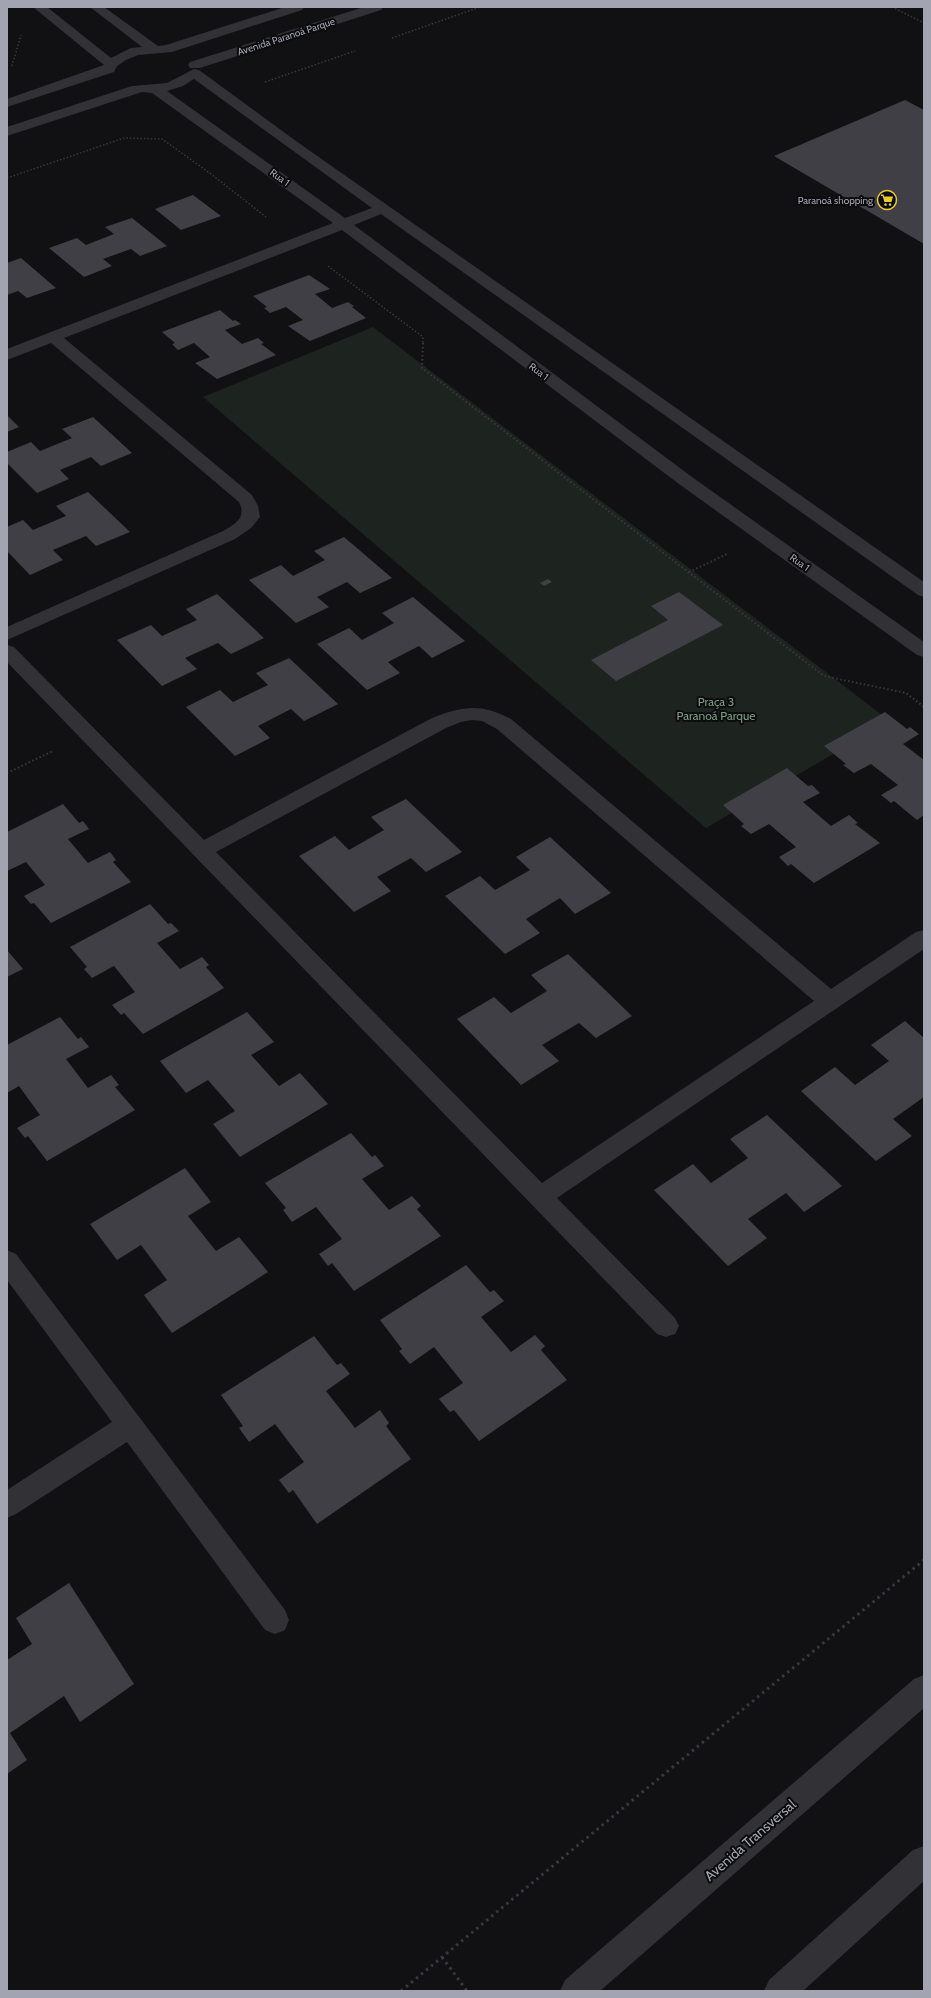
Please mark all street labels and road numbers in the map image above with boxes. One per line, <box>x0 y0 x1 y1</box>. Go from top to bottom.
street label: Avenida Paranoá Parque <box>236 15 337 58</box>
street label: Rua 1 <box>267 166 292 189</box>
street label: Rua 1 <box>526 360 551 383</box>
street label: Rua 1 <box>787 551 812 574</box>
street label: Avenida Transversal <box>700 1795 800 1885</box>

